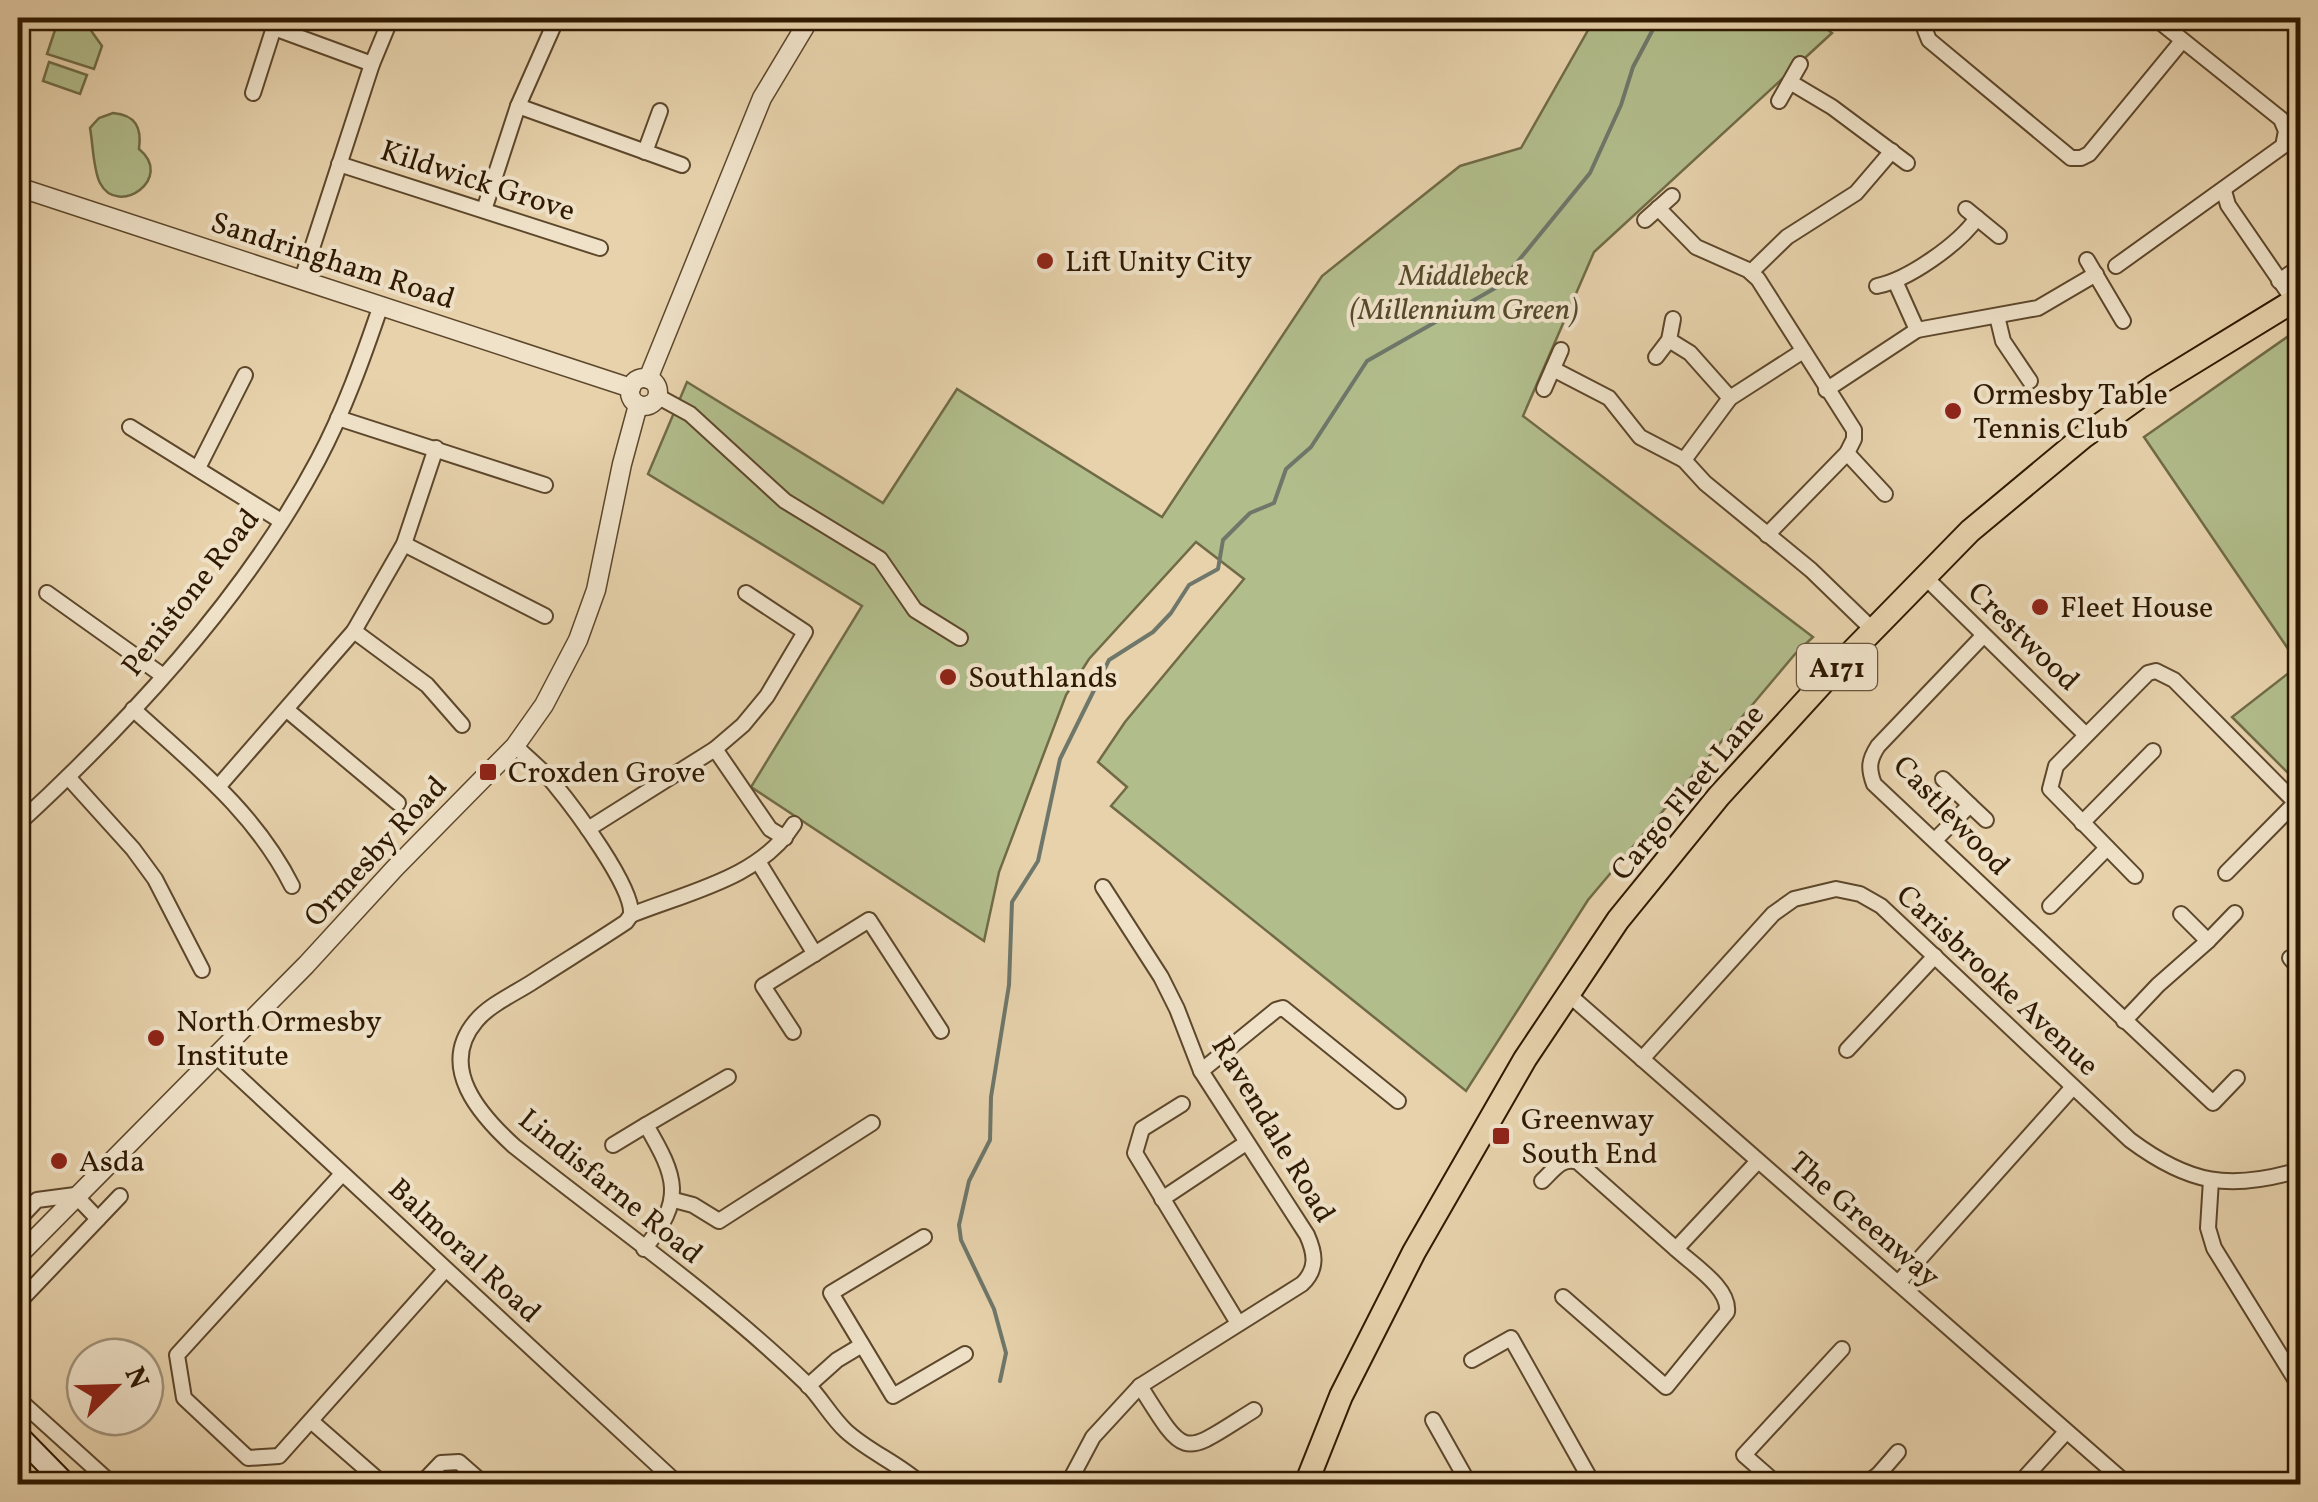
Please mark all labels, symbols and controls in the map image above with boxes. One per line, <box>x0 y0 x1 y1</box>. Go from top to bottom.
street label: Kildwick Grove <box>375 131 580 233</box>
street label: Sandringham Road <box>205 203 460 321</box>
place label: Lift Unity City <box>1065 242 1252 284</box>
marker: Lift Unity City <box>1034 250 1056 272</box>
park label: Middlebeck (Millennium Green) <box>1349 256 1579 332</box>
place label: Ormesby Table Tennis Club <box>1973 375 2168 451</box>
marker: Ormesby Table Tennis Club <box>1942 400 1964 422</box>
street label: Penistone Road <box>113 500 271 686</box>
street label: Crestwood <box>1957 573 2088 702</box>
place label: Fleet House <box>2060 588 2213 630</box>
marker: Fleet House <box>2029 596 2051 618</box>
road number: A171 <box>1797 644 1877 690</box>
place label: Southlands <box>968 658 1117 700</box>
marker: Southlands <box>937 666 959 688</box>
street label: Cargo Fleet Lane <box>1602 696 1775 891</box>
street label: Castlewood <box>1882 747 2019 886</box>
place label: Croxden Grove <box>508 753 706 795</box>
marker: Croxden Grove <box>477 761 499 783</box>
street label: Ormesby Road <box>295 767 458 937</box>
street label: Carisbrooke Avenue <box>1886 876 2107 1087</box>
place label: North Ormesby Institute <box>176 1002 382 1078</box>
marker: North Ormesby Institute <box>145 1027 167 1049</box>
street label: Ravendale Road <box>1200 1029 1345 1231</box>
street label: Lindisfarne Road <box>509 1100 711 1275</box>
place label: Greenway South End <box>1521 1100 1658 1176</box>
marker: Greenway South End <box>1490 1125 1512 1147</box>
place label: Asda <box>79 1142 145 1184</box>
street label: The Greenway <box>1779 1143 1948 1298</box>
marker: Asda <box>48 1150 70 1172</box>
street label: Balmoral Road <box>378 1169 549 1333</box>
north arrow <box>65 1337 165 1437</box>
text: N <box>114 1361 158 1395</box>

